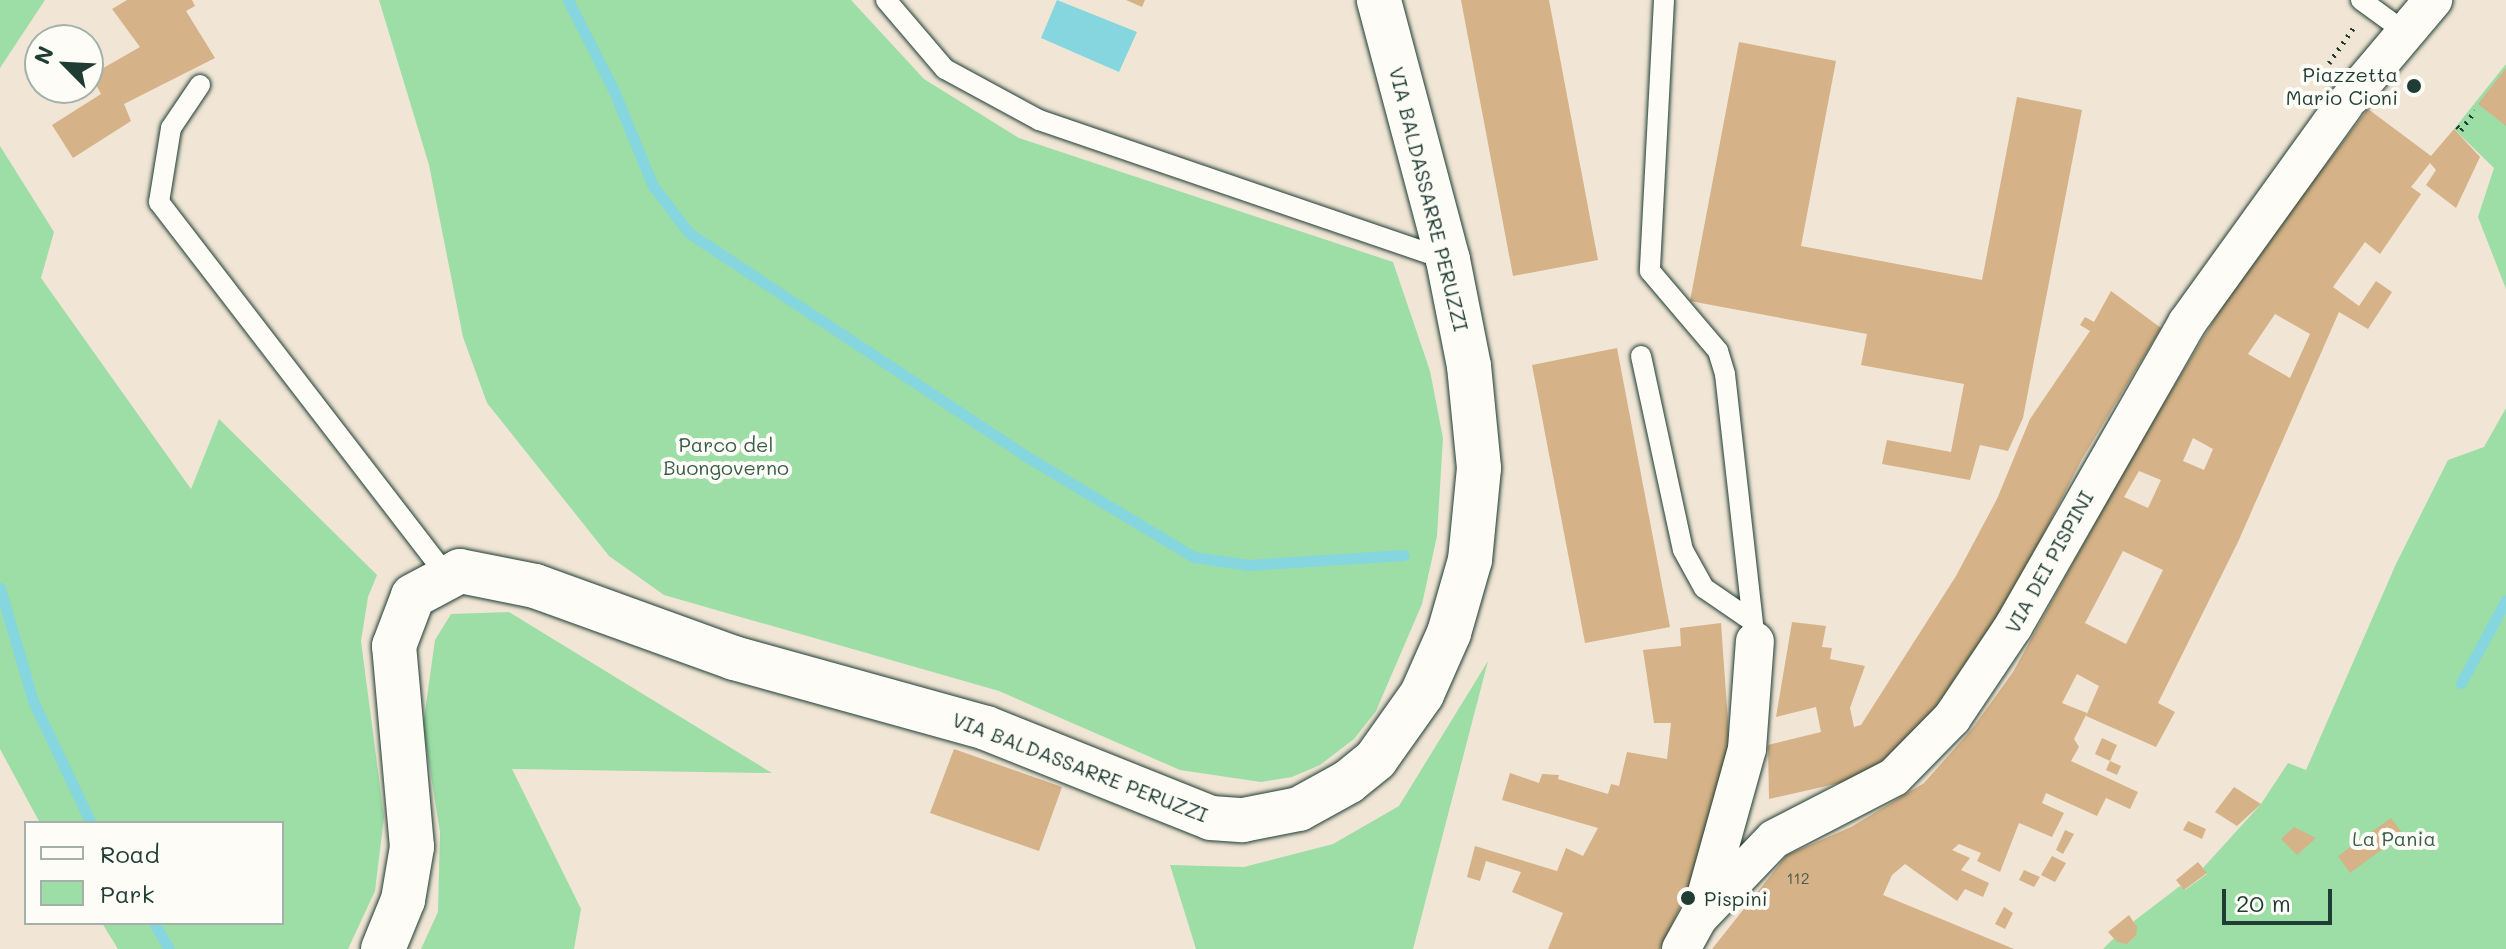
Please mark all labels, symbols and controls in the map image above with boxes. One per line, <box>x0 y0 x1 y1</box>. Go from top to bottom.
north arrow <box>24 24 104 104</box>
text: N <box>27 41 60 68</box>
place label: Piazzetta Mario Cioni <box>2286 62 2398 109</box>
street label: VIA BALDASSARRE PERUZZI <box>1385 64 1473 334</box>
marker: Piazzetta Mario Cioni <box>2405 77 2423 95</box>
park label: Parco del Buongoverno <box>663 433 789 480</box>
street label: VIA DEI PISPINI <box>2000 487 2098 637</box>
street label: VIA BALDASSARRE PERUZZI <box>949 707 1211 827</box>
legend <box>24 821 284 925</box>
park label: La Pania <box>2352 826 2436 850</box>
text: Road <box>100 838 160 869</box>
house number: 112 <box>1786 868 1810 888</box>
scale bar <box>2226 873 2336 923</box>
text: Park <box>100 878 154 909</box>
place label: Pispini <box>1704 886 1768 910</box>
text: 20 m <box>2236 887 2291 918</box>
marker: Pispini <box>1679 889 1697 907</box>

